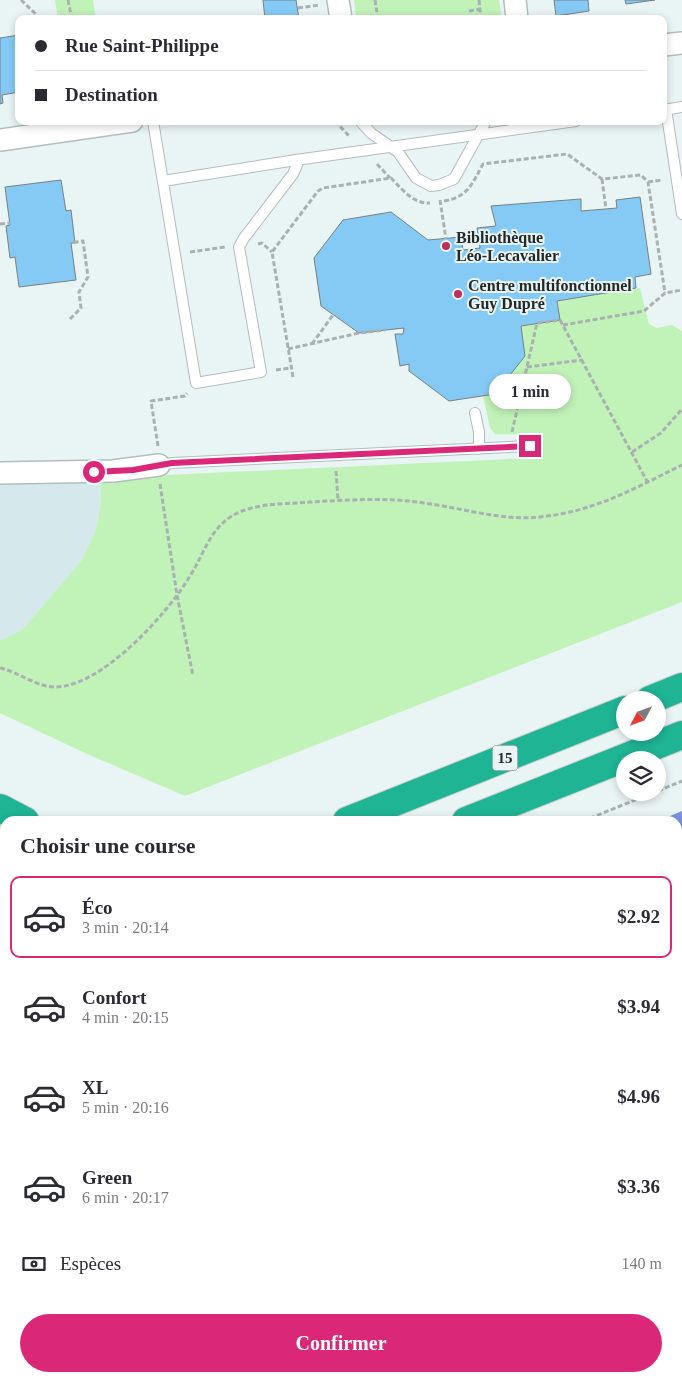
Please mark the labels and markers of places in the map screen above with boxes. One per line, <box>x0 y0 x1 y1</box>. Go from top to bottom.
place label: Bibliothèque Léo-Lecavalier <box>456 229 559 264</box>
marker: Bibliothèque Léo-Lecavalier <box>440 240 452 252</box>
place label: Centre multifonctionnel Guy Dupré <box>468 277 632 313</box>
marker: Centre multifonctionnel Guy Dupré <box>452 288 464 300</box>

